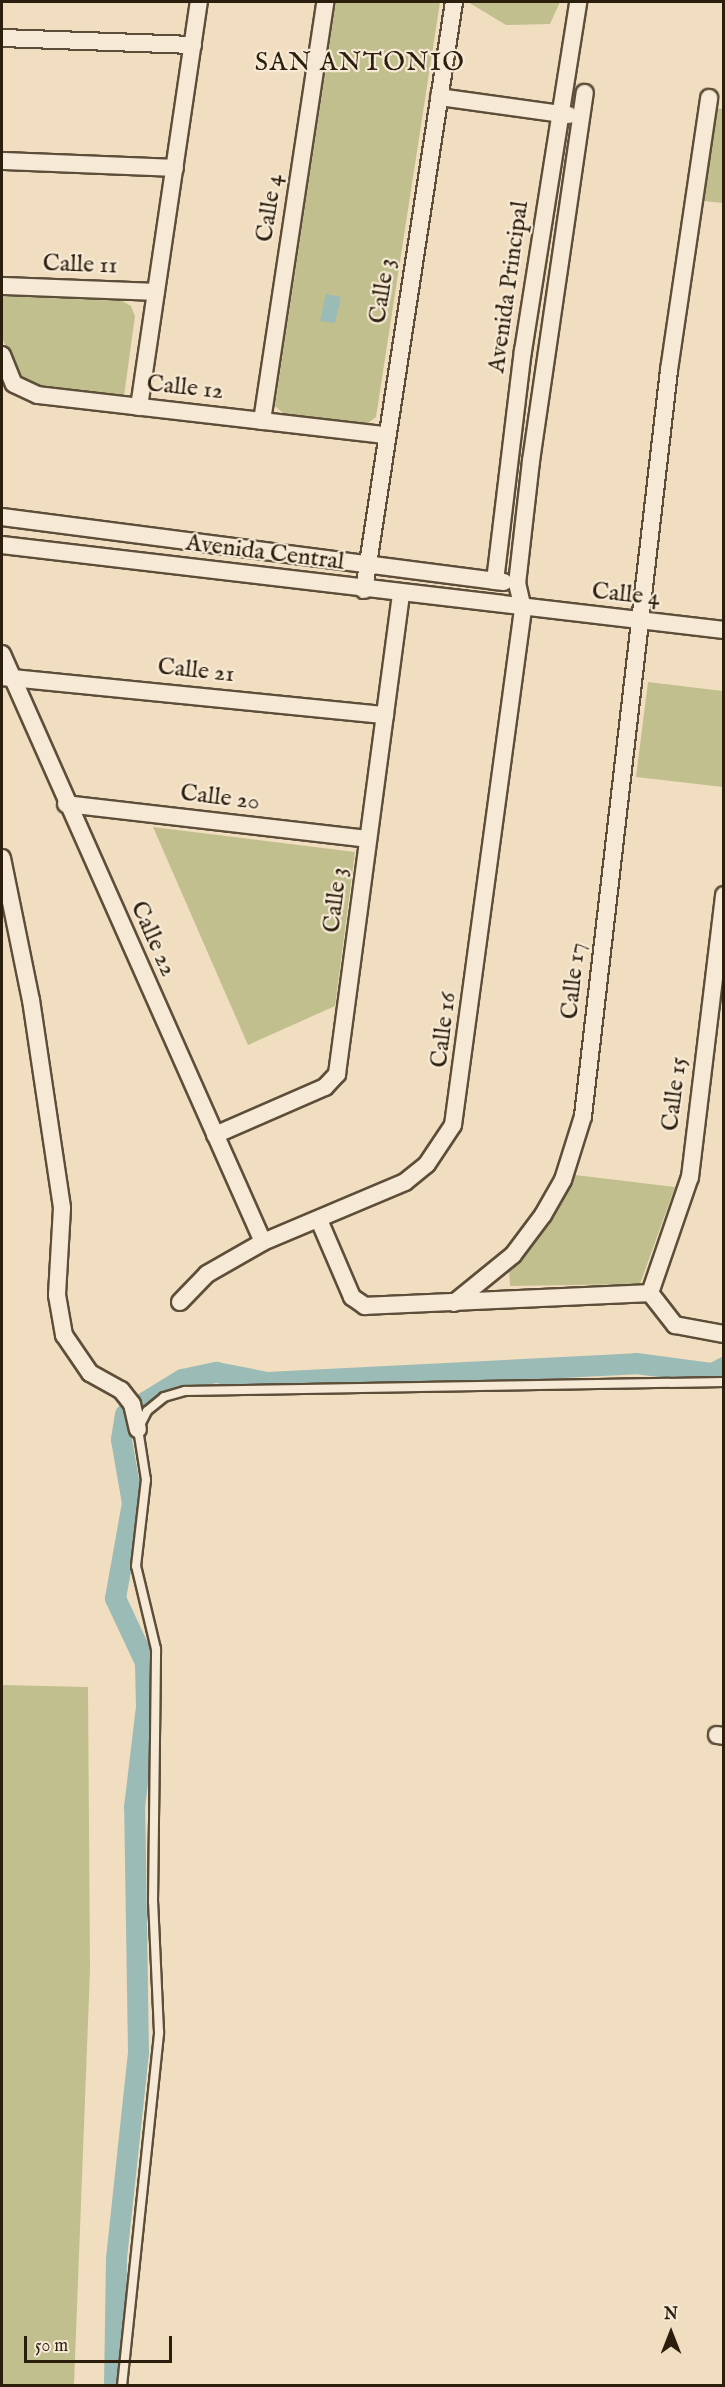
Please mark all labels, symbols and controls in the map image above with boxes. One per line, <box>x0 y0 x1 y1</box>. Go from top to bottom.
district label: SAN ANTONIO <box>255 47 465 79</box>
street label: Calle 4 <box>250 172 290 244</box>
street label: Avenida Principal <box>483 199 535 375</box>
street label: Calle 11 <box>42 249 118 281</box>
street label: Calle 3 <box>364 256 402 326</box>
street label: Calle 12 <box>145 370 225 406</box>
street label: Avenida Central <box>184 529 346 577</box>
street label: Calle 4 <box>590 577 662 613</box>
street label: Calle 21 <box>156 653 236 689</box>
street label: Calle 20 <box>179 779 261 817</box>
street label: Calle 3 <box>318 866 354 934</box>
street label: Calle 22 <box>124 897 182 981</box>
street label: Calle 17 <box>556 941 592 1021</box>
street label: Calle 16 <box>425 991 463 1069</box>
street label: Calle 15 <box>656 1055 694 1133</box>
north arrow <box>641 2303 701 2363</box>
text: N <box>664 2305 678 2325</box>
scale bar <box>27 2324 176 2362</box>
text: 50 m <box>35 2335 68 2358</box>

